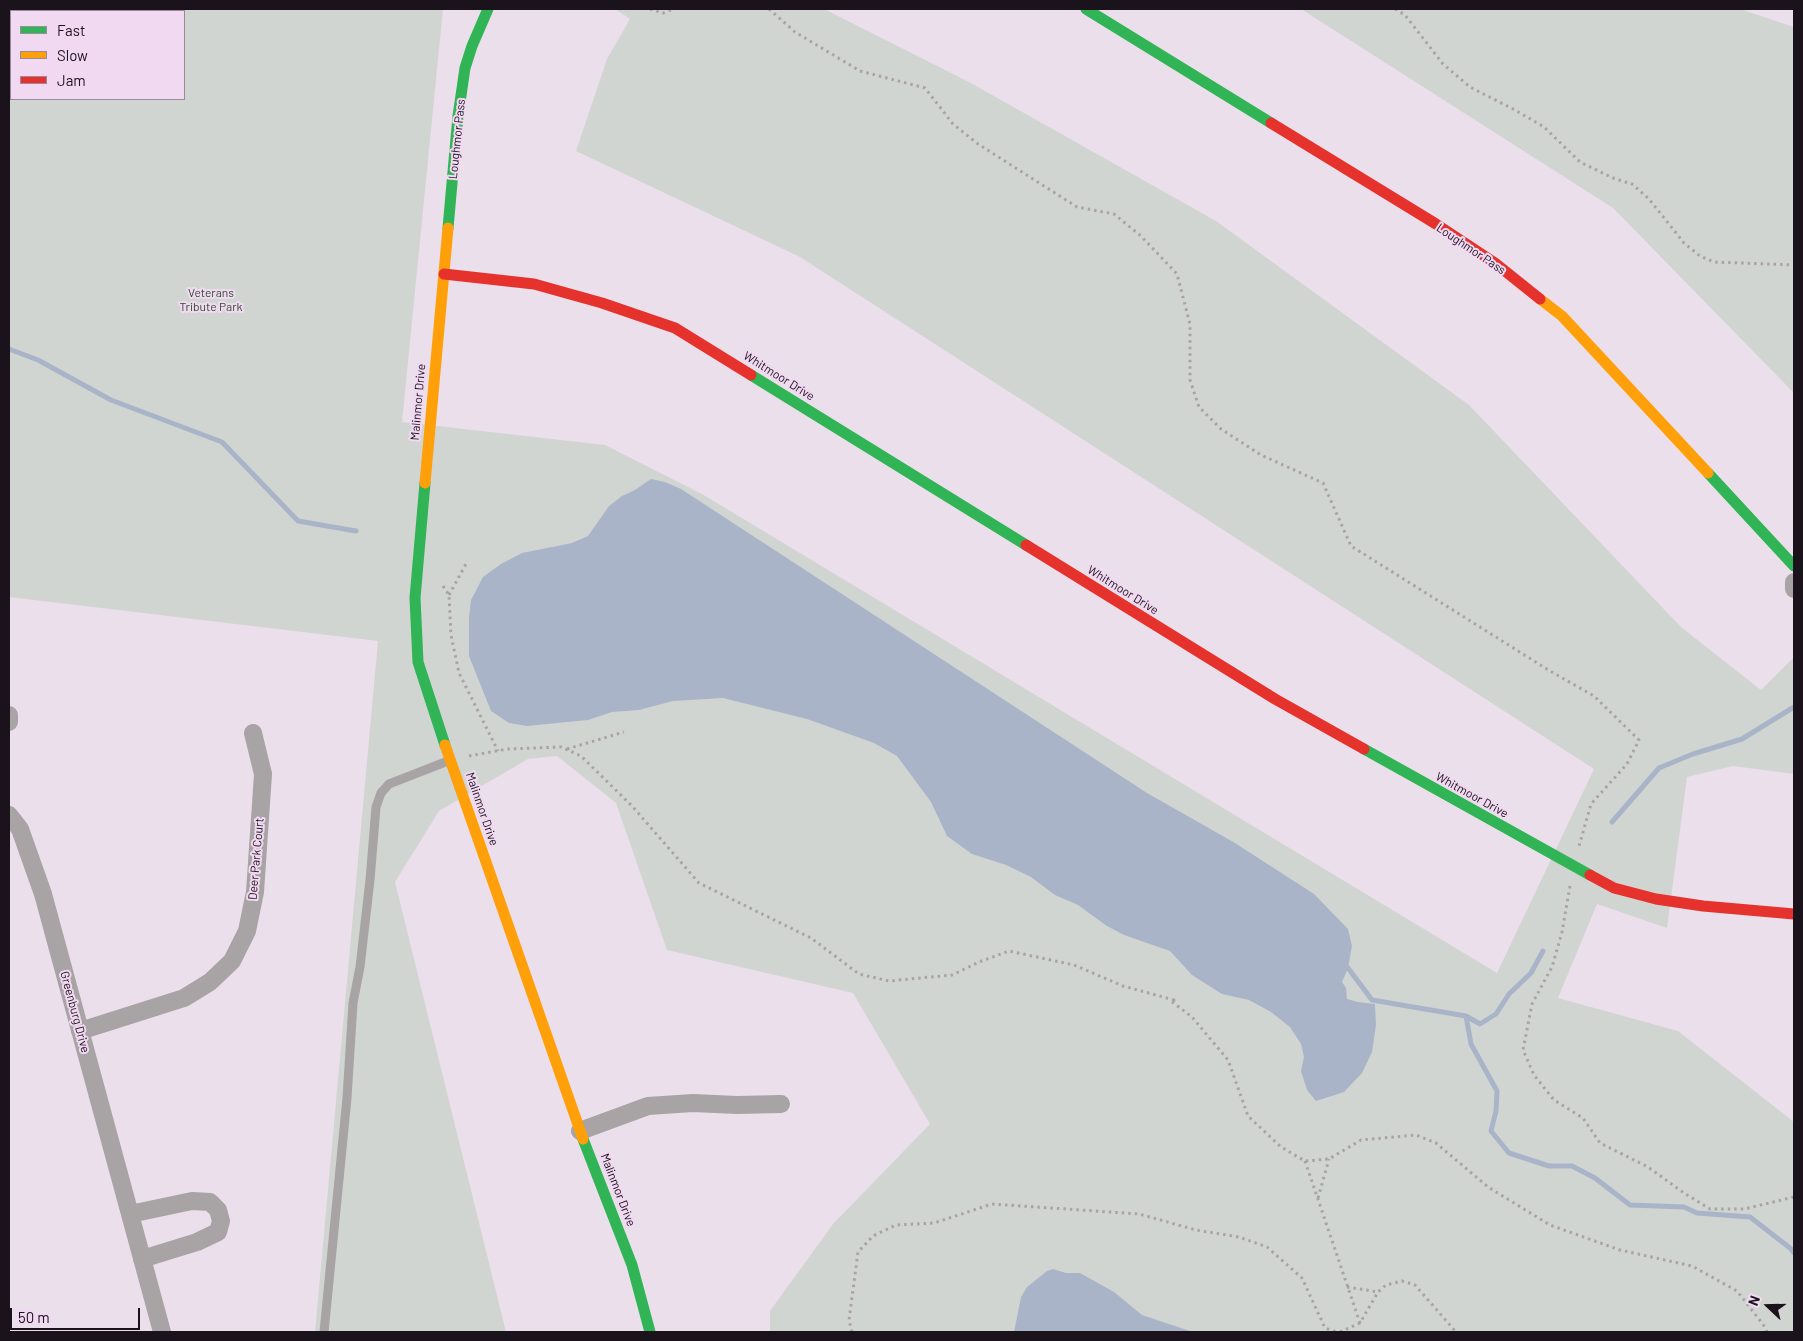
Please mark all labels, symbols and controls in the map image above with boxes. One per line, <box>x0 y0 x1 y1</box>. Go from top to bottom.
legend <box>10 10 185 100</box>
text: Fast <box>57 21 85 39</box>
text: Slow <box>57 46 88 64</box>
text: Jam <box>57 71 86 89</box>
street label: Loughmor Pass <box>446 98 468 180</box>
street label: Loughmor Pass <box>1434 221 1508 277</box>
park label: Veterans Tribute Park <box>179 286 243 314</box>
street label: Whitmoor Drive <box>741 348 817 404</box>
street label: Malinmor Drive <box>407 363 429 441</box>
street label: Whitmoor Drive <box>1085 562 1161 618</box>
street label: Whitmoor Drive <box>1433 769 1511 821</box>
street label: Malinmor Drive <box>463 770 501 848</box>
street label: Deer Park Court <box>245 817 267 901</box>
street label: Greenburg Drive <box>57 970 93 1054</box>
street label: Malinmor Drive <box>598 1152 638 1228</box>
north arrow <box>1743 1281 1793 1331</box>
text: N <box>1744 1293 1763 1308</box>
scale bar <box>12 1298 142 1330</box>
text: 50 m <box>18 1308 50 1326</box>

